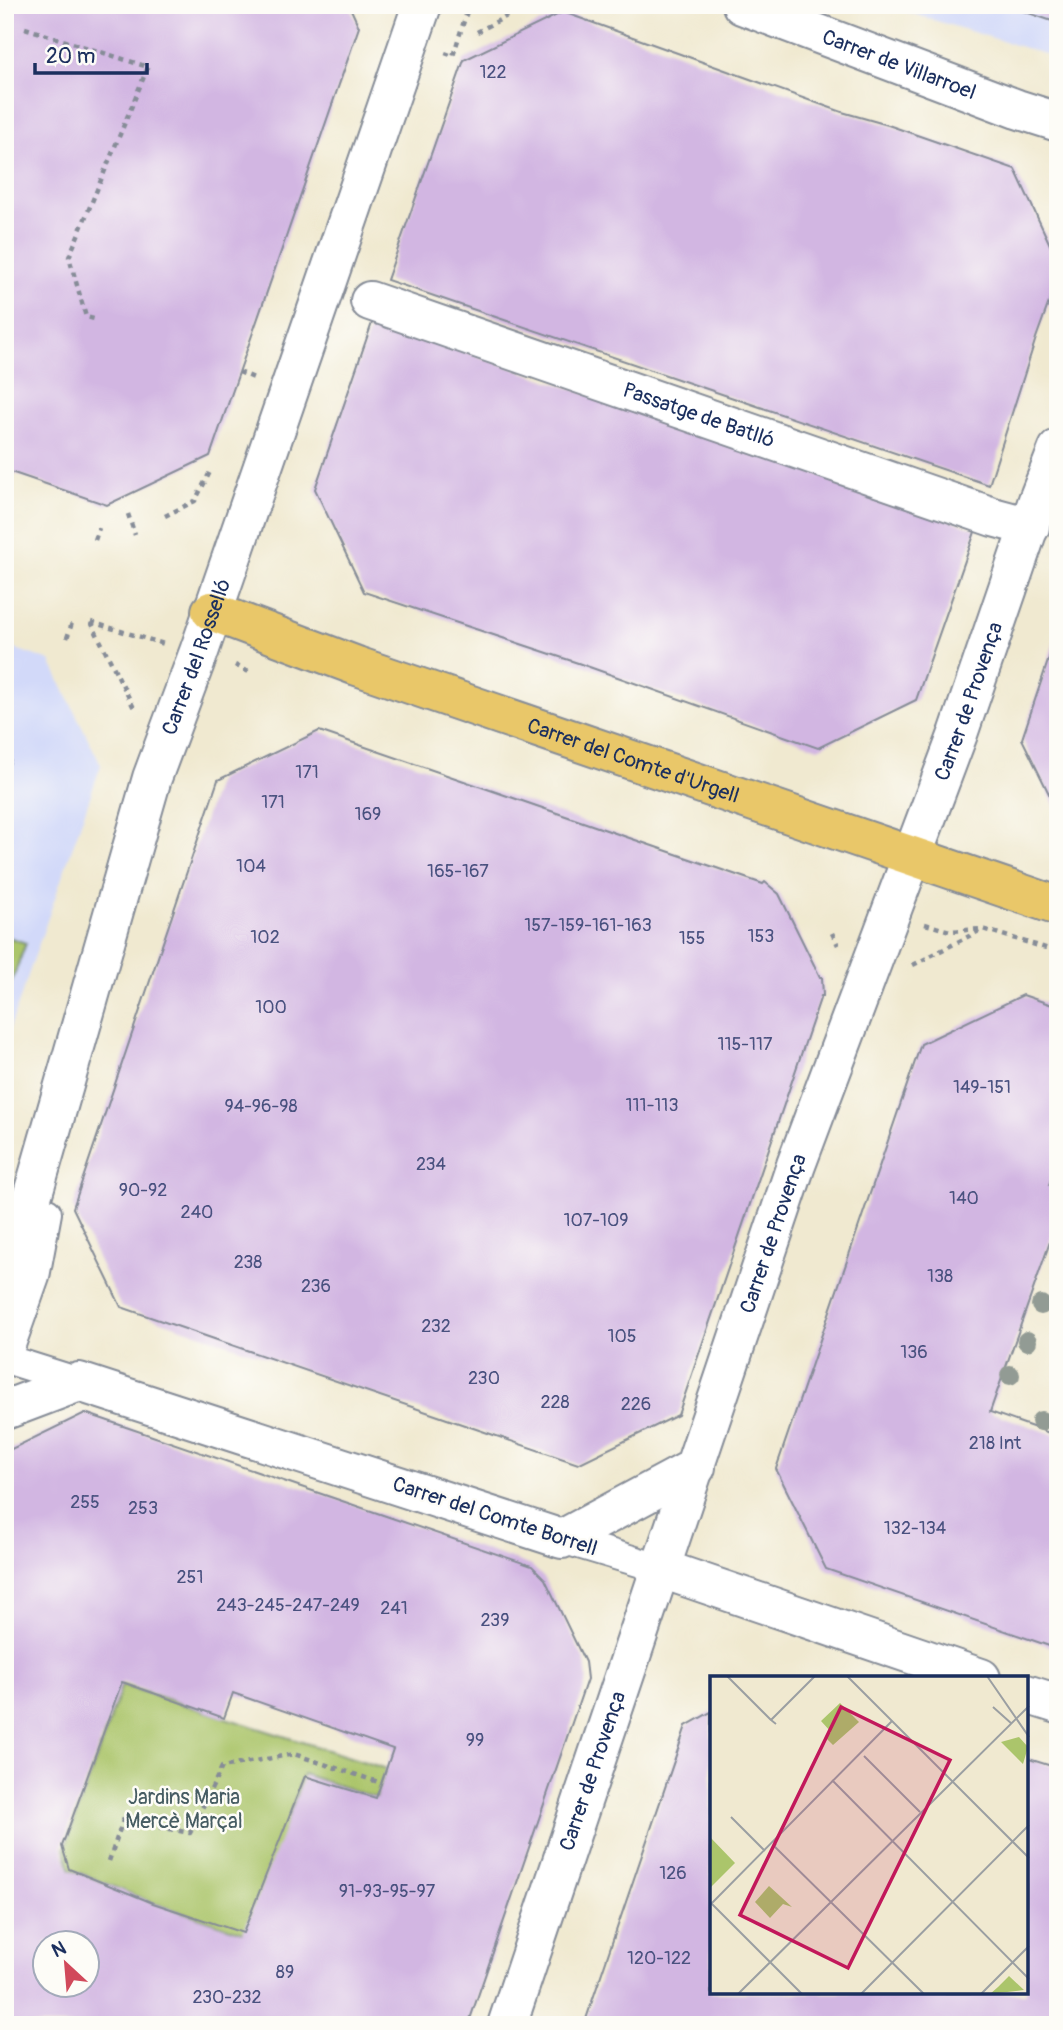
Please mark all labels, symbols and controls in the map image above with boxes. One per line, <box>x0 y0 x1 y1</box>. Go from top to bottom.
street label: Carrer de Villarroel <box>818 24 980 106</box>
scale bar <box>35 32 147 76</box>
text: 20 m <box>46 43 95 70</box>
house number: 122 <box>479 61 507 84</box>
street label: Passatge de Batlló <box>619 377 778 454</box>
street label: Carrer del Rosselló <box>156 575 237 739</box>
street label: Carrer de Provença <box>929 618 1009 785</box>
street label: Carrer del Comte d'Urgell <box>523 712 743 810</box>
house number: 171 <box>295 761 319 784</box>
house number: 171 <box>261 791 285 814</box>
house number: 169 <box>355 803 381 826</box>
house number: 104 <box>236 855 266 878</box>
house number: 165-167 <box>427 860 489 883</box>
house number: 157-159-161-163 <box>524 914 652 937</box>
house number: 153 <box>748 925 774 948</box>
house number: 102 <box>250 926 280 949</box>
house number: 155 <box>679 927 705 950</box>
house number: 100 <box>255 996 287 1019</box>
house number: 115-117 <box>717 1033 773 1056</box>
house number: 149-151 <box>953 1076 1011 1099</box>
house number: 111-113 <box>626 1094 678 1117</box>
house number: 94-96-98 <box>224 1095 298 1118</box>
street label: Carrer de Provença <box>734 1150 813 1317</box>
house number: 234 <box>416 1153 447 1176</box>
house number: 90-92 <box>119 1179 167 1202</box>
house number: 140 <box>949 1187 979 1210</box>
house number: 240 <box>181 1201 213 1224</box>
house number: 107-109 <box>563 1209 629 1232</box>
house number: 238 <box>234 1251 262 1274</box>
house number: 138 <box>927 1265 953 1288</box>
house number: 236 <box>301 1275 331 1298</box>
house number: 232 <box>421 1315 451 1338</box>
house number: 105 <box>607 1325 637 1348</box>
house number: 136 <box>900 1341 928 1364</box>
house number: 230 <box>468 1367 500 1390</box>
house number: 228 <box>540 1391 570 1414</box>
house number: 226 <box>621 1393 651 1416</box>
house number: 218 Int <box>969 1432 1022 1455</box>
street label: Carrer del Comte Borrell <box>389 1471 601 1562</box>
house number: 255 <box>70 1491 100 1514</box>
house number: 253 <box>128 1497 158 1520</box>
house number: 132-134 <box>884 1517 947 1540</box>
house number: 251 <box>177 1566 203 1589</box>
house number: 243-245-247-249 <box>216 1594 360 1617</box>
house number: 241 <box>380 1597 408 1620</box>
house number: 239 <box>481 1609 509 1632</box>
inset map <box>710 1676 1028 1995</box>
street label: Carrer de Provença <box>554 1688 632 1854</box>
house number: 99 <box>466 1729 484 1752</box>
park label: Jardins Maria Mercè Marçal <box>125 1784 243 1835</box>
house number: 126 <box>659 1862 687 1885</box>
house number: 91-93-95-97 <box>339 1880 436 1903</box>
north arrow <box>32 1928 102 1998</box>
text: N <box>48 1936 70 1963</box>
house number: 120-122 <box>627 1947 691 1970</box>
house number: 89 <box>276 1961 294 1984</box>
house number: 230-232 <box>192 1986 262 2009</box>

